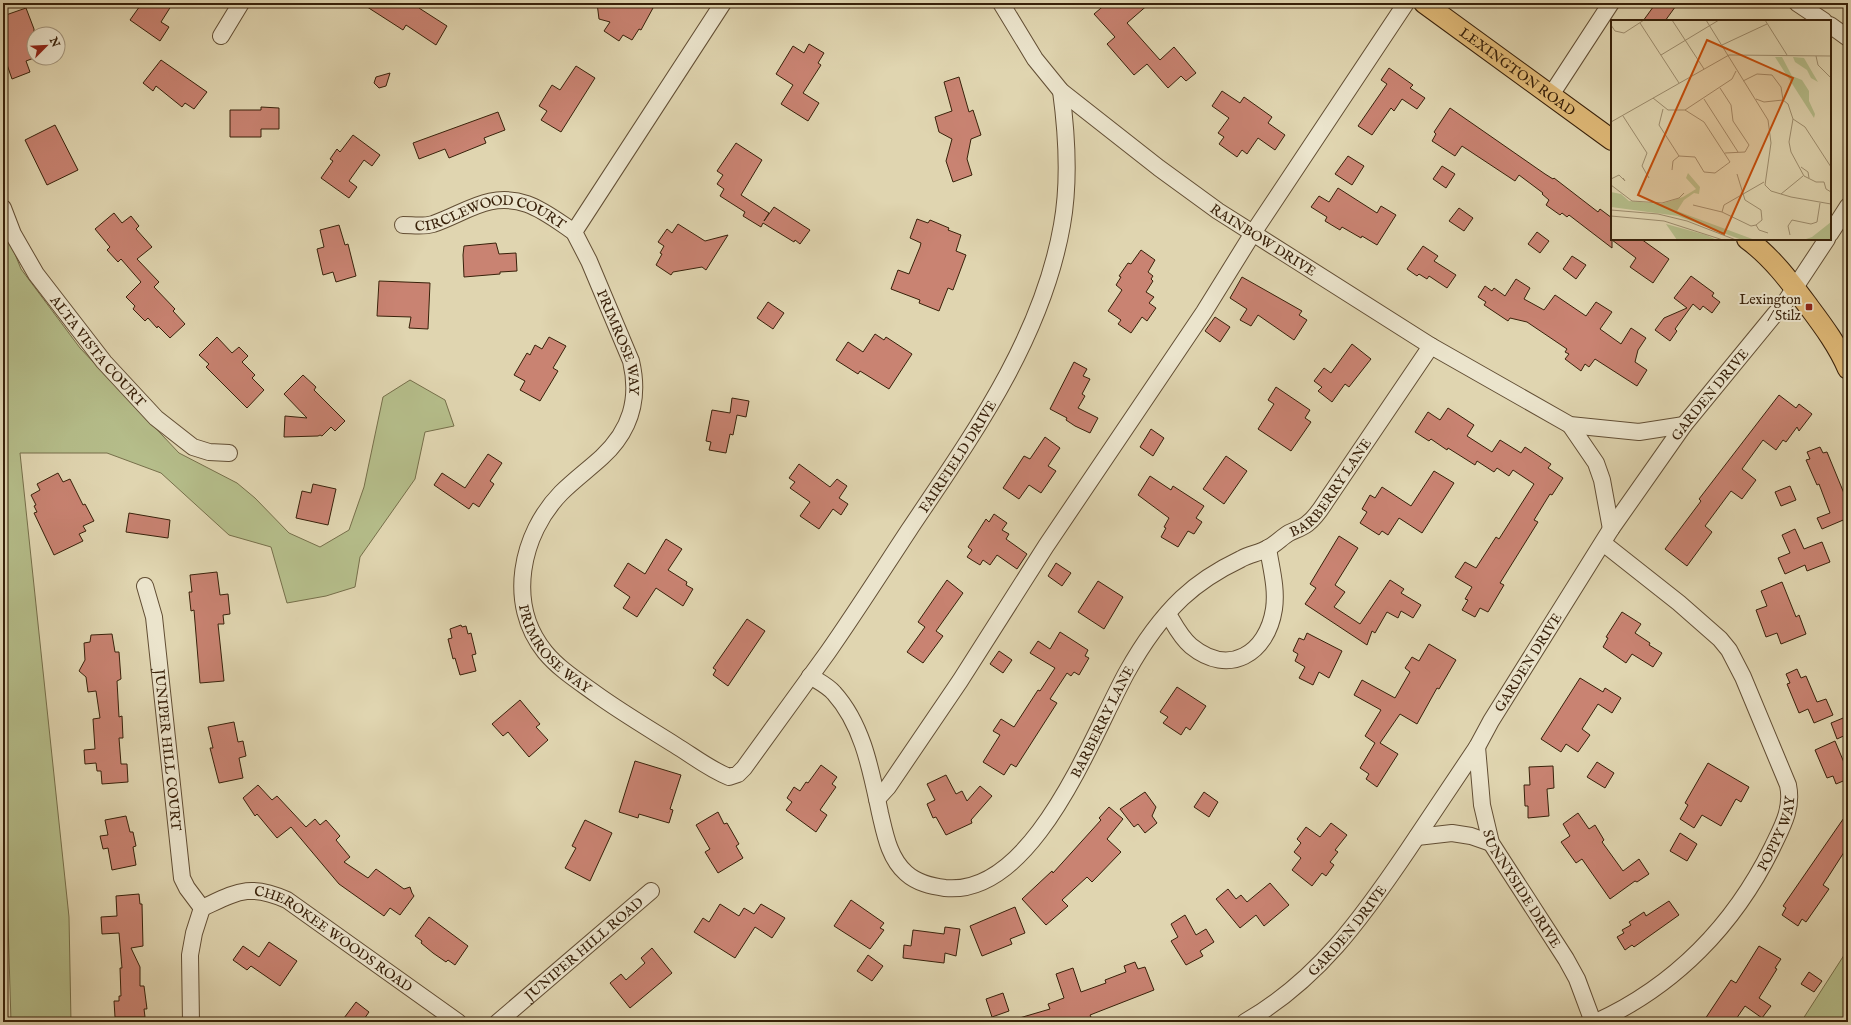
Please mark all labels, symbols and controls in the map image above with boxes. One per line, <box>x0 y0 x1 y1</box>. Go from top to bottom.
inset map <box>1611 20 1831 240</box>
street label: LEXINGTON ROAD <box>1456 24 1579 120</box>
north arrow <box>26 26 66 66</box>
text: N <box>45 34 63 50</box>
text: CIRCLEWOOD COURT <box>415 192 570 236</box>
street label: RAINBOW DRIVE <box>1206 200 1319 281</box>
street label: CIRCLEWOOD COURT <box>409 217 569 237</box>
street label: PRIMROSE WAY <box>592 287 642 397</box>
street label: ALTA VISTA COURT <box>45 291 150 412</box>
place label: Lexington / Stilz <box>1739 291 1802 325</box>
marker: Lexington / Stilz <box>1804 302 1814 312</box>
street label: GARDEN DRIVE <box>1668 345 1753 445</box>
street label: FAIRFIELD DRIVE <box>915 397 1001 516</box>
street label: BARBERRY LANE <box>1287 435 1376 542</box>
street label: PRIMROSE WAY <box>514 603 596 699</box>
street label: GARDEN DRIVE <box>1491 610 1566 716</box>
street label: BARBERRY LANE <box>1067 663 1139 781</box>
street label: JUNIPER HILL COURT <box>149 666 185 832</box>
street label: POPPY WAY <box>1754 794 1800 874</box>
street label: SUNNYSIDE DRIVE <box>1478 828 1565 952</box>
street label: GARDEN DRIVE <box>1304 882 1391 981</box>
street label: CHEROKEE WOODS ROAD <box>253 883 416 997</box>
street label: JUNIPER HILL ROAD <box>520 893 648 1006</box>

